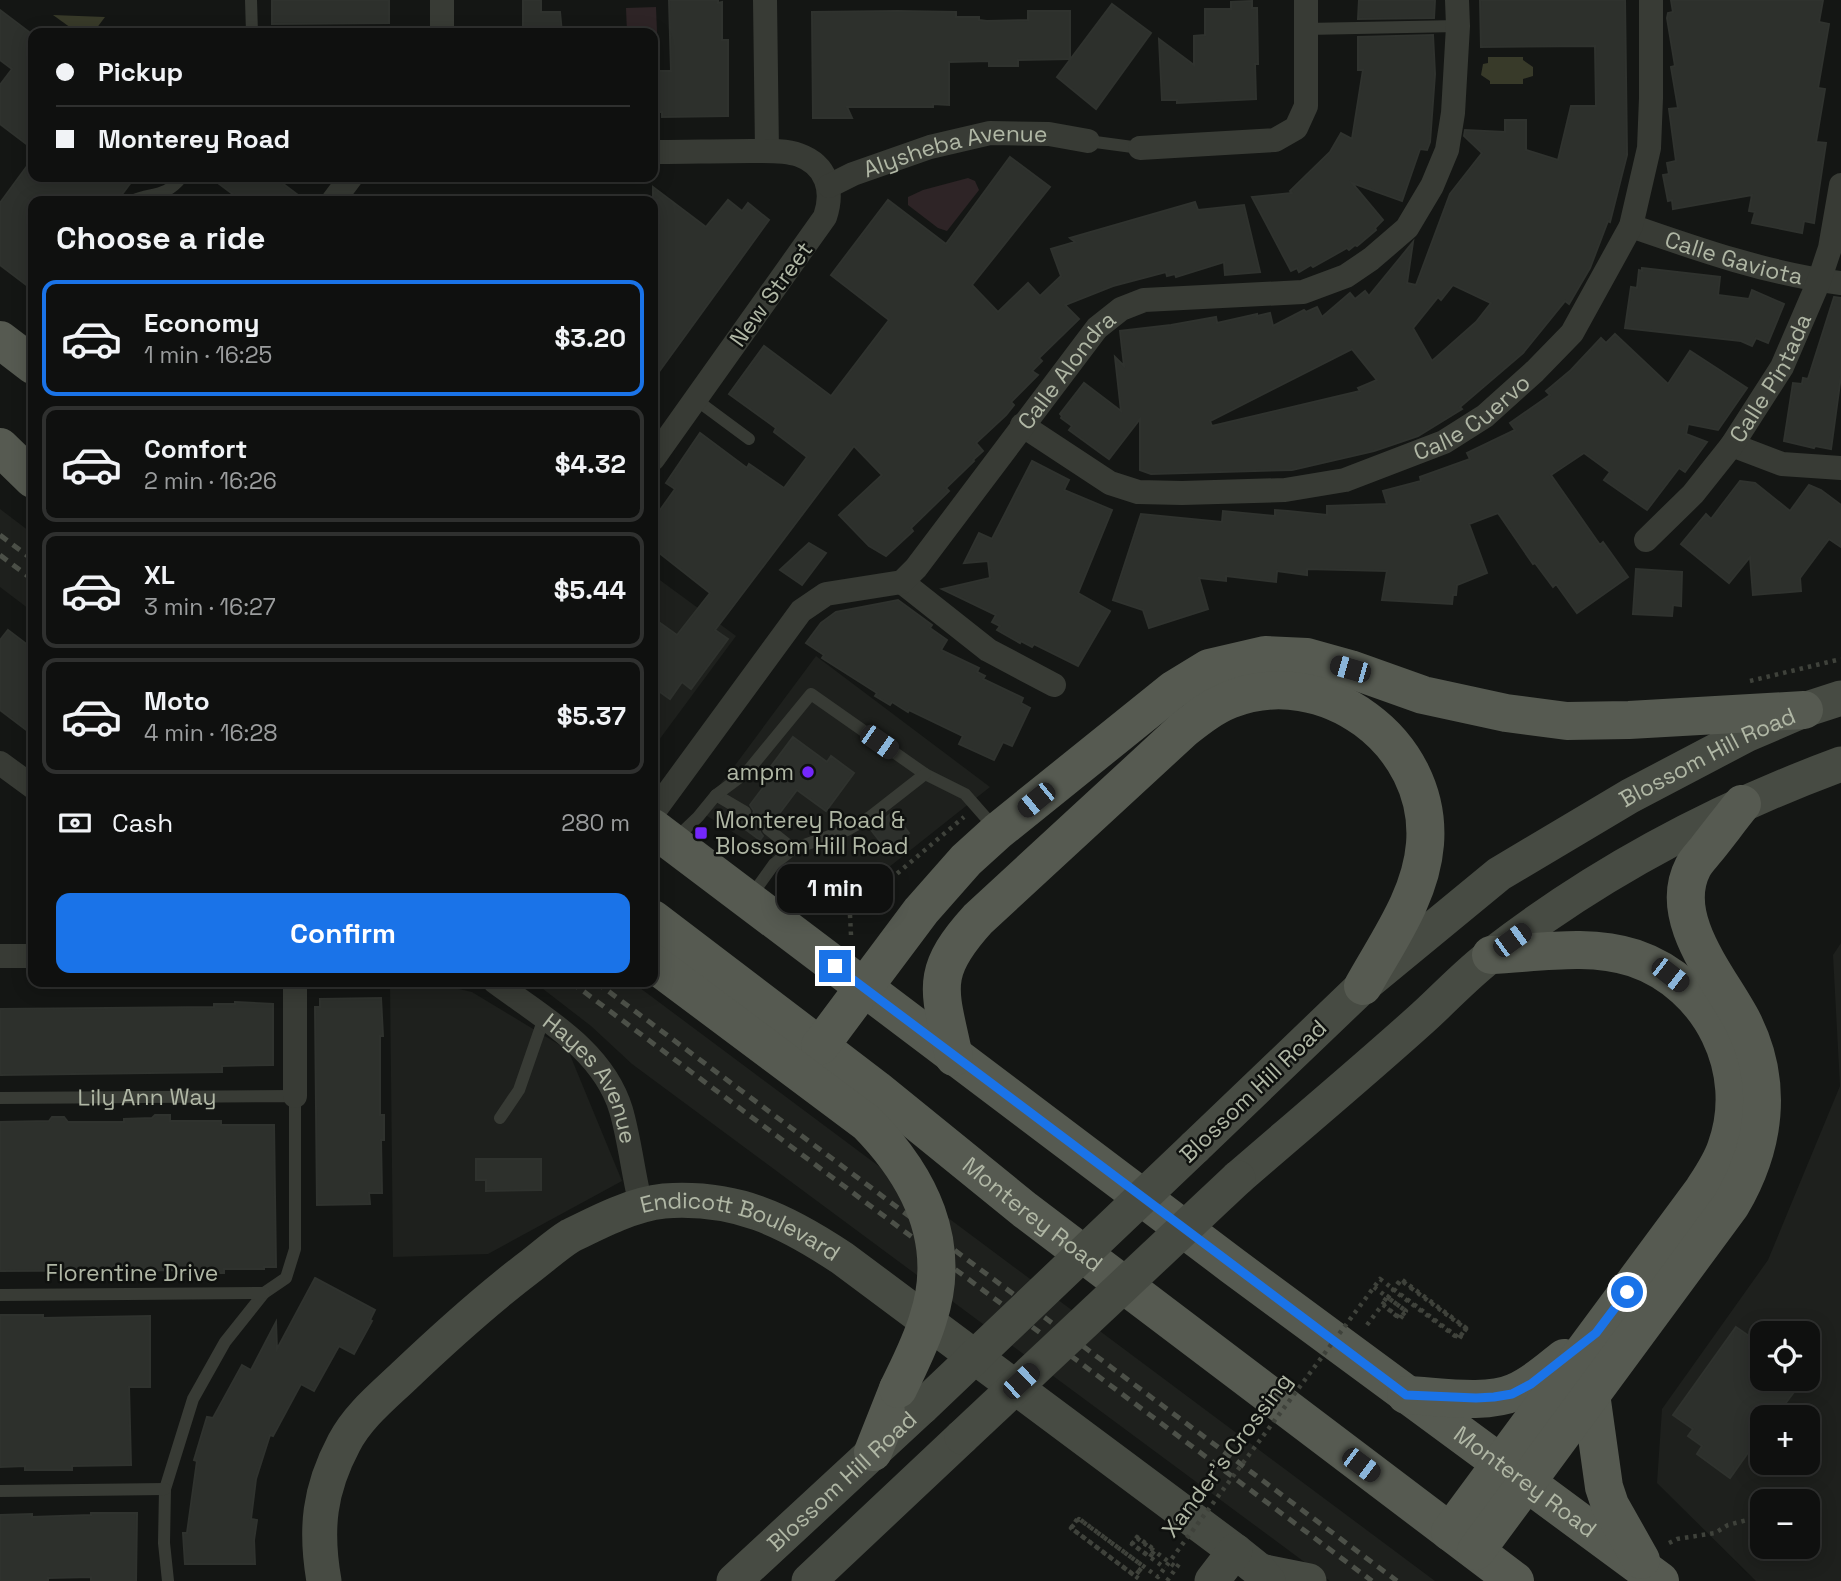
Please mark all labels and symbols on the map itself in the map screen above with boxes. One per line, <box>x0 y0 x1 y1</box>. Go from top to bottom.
street label: Alysheba Avenue <box>859 118 1048 184</box>
street label: Calle Gaviota <box>1661 224 1806 292</box>
street label: New Street <box>723 235 819 353</box>
street label: Calle Alondra <box>1011 304 1122 436</box>
street label: Calle Pintada <box>1723 309 1818 448</box>
street label: Calle Cuervo <box>1409 368 1537 467</box>
car <box>1327 653 1374 685</box>
street label: Blossom Hill Road <box>1614 700 1800 814</box>
car <box>856 721 903 763</box>
place label: ampm <box>726 757 794 787</box>
marker: ampm <box>800 764 816 780</box>
car <box>1014 779 1059 821</box>
place label: Monterey Road & Blossom Hill Road <box>715 805 909 861</box>
marker: Monterey Road & Blossom Hill Road <box>693 825 709 841</box>
callout: 1 min <box>777 864 893 914</box>
car <box>1489 919 1536 961</box>
route end <box>819 950 851 982</box>
car <box>1647 954 1694 996</box>
street label: Hayes Avenue <box>537 1006 643 1146</box>
street label: Blossom Hill Road <box>1173 1013 1333 1169</box>
street label: Lily Ann Way <box>77 1082 217 1112</box>
street label: Monterey Road <box>956 1150 1109 1279</box>
street label: Endicott Boulevard <box>637 1185 846 1268</box>
street label: Florentine Drive <box>46 1258 218 1288</box>
route start <box>1611 1276 1643 1308</box>
car <box>999 1359 1044 1403</box>
street label: Xander’s Crossing <box>1155 1367 1299 1543</box>
street label: Blossom Hill Road <box>761 1404 923 1558</box>
street label: Monterey Road <box>1448 1419 1603 1544</box>
car <box>1338 1444 1385 1486</box>

